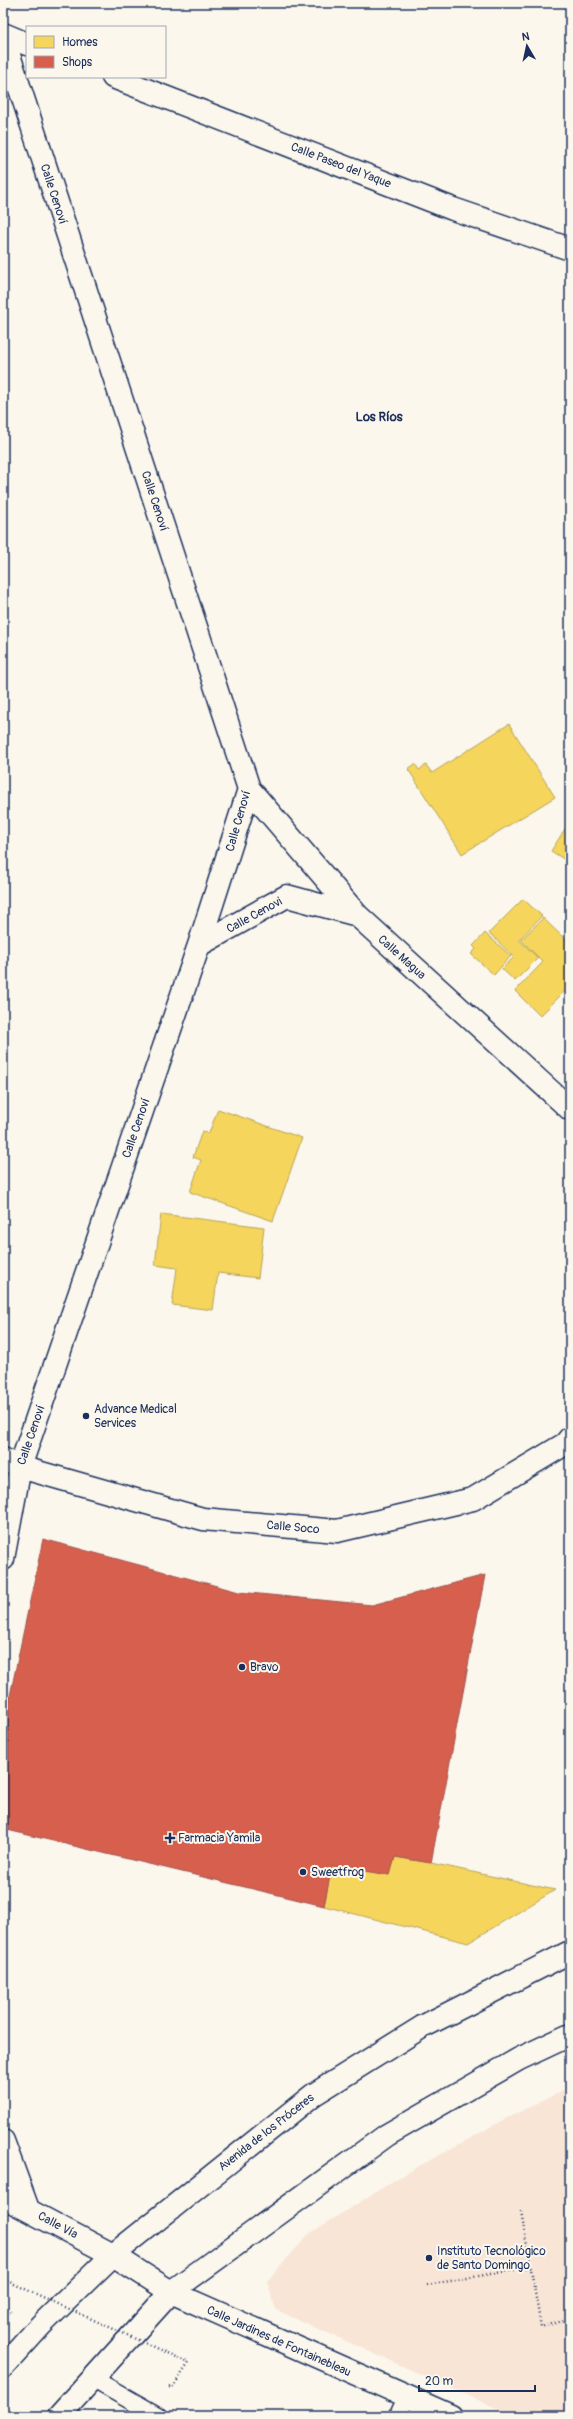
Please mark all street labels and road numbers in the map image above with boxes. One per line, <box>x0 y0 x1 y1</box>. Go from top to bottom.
street label: Calle Paseo del Yaque <box>289 139 393 192</box>
street label: Calle Cenoví <box>37 162 70 226</box>
street label: Calle Cenoví <box>138 469 171 533</box>
street label: Calle Cenoví <box>223 789 254 853</box>
street label: Calle Cenovi <box>224 894 285 937</box>
street label: Calle Magua <box>375 932 429 983</box>
street label: Calle Cenoví <box>119 1096 154 1160</box>
street label: Calle Cenoví <box>14 1403 49 1467</box>
street label: Calle Soco <box>266 1518 321 1537</box>
street label: Avenida de los Próceres <box>215 2090 318 2174</box>
street label: Calle Vía <box>35 2209 81 2242</box>
street label: Calle Jardines de Fontainebleau <box>204 2303 353 2380</box>

